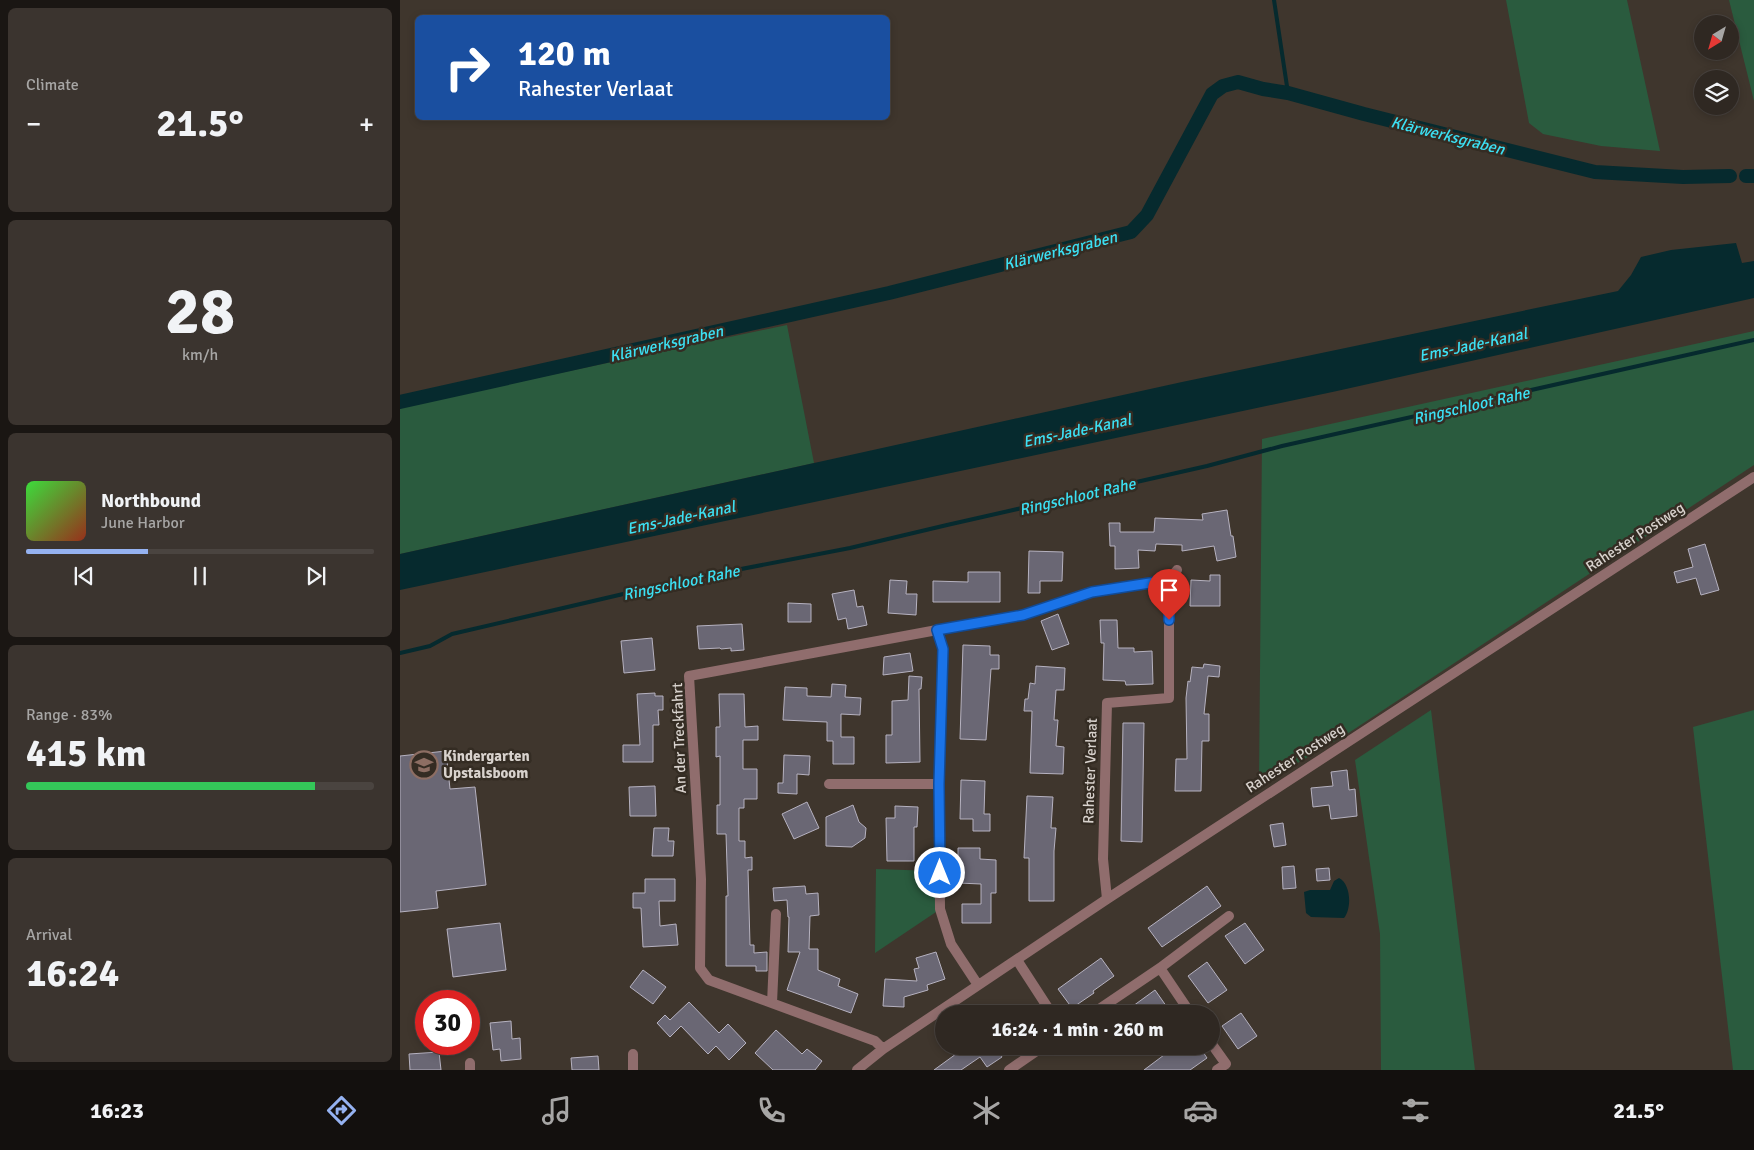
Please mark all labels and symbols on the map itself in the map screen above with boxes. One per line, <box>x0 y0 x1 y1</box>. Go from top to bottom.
north arrow <box>1694 15 1739 60</box>
water label: Klärwerksgraben <box>1389 112 1508 160</box>
water label: Klärwerksgraben <box>1001 227 1120 275</box>
water label: Klärwerksgraben <box>607 321 726 367</box>
water label: Ems-Jade-Kanal <box>1417 323 1530 366</box>
water label: Ringschloot Rahe <box>1411 383 1532 429</box>
water label: Ems-Jade-Kanal <box>1021 409 1134 452</box>
water label: Ringschloot Rahe <box>1017 474 1138 520</box>
water label: Ems-Jade-Kanal <box>625 496 738 539</box>
street label: Rahester Postweg <box>1582 498 1688 576</box>
water label: Ringschloot Rahe <box>621 561 742 605</box>
pin <box>1148 569 1190 620</box>
street label: An der Treckfahrt <box>668 682 690 794</box>
street label: Rahester Verlaat <box>1079 718 1101 824</box>
street label: Rahester Postweg <box>1242 719 1348 797</box>
place label: Kindergarten Upstalsboom <box>443 747 530 782</box>
school or university icon: Kindergarten Upstalsboom <box>409 750 439 780</box>
position arrow <box>913 846 965 898</box>
speed limit sign: 30 <box>415 990 480 1055</box>

